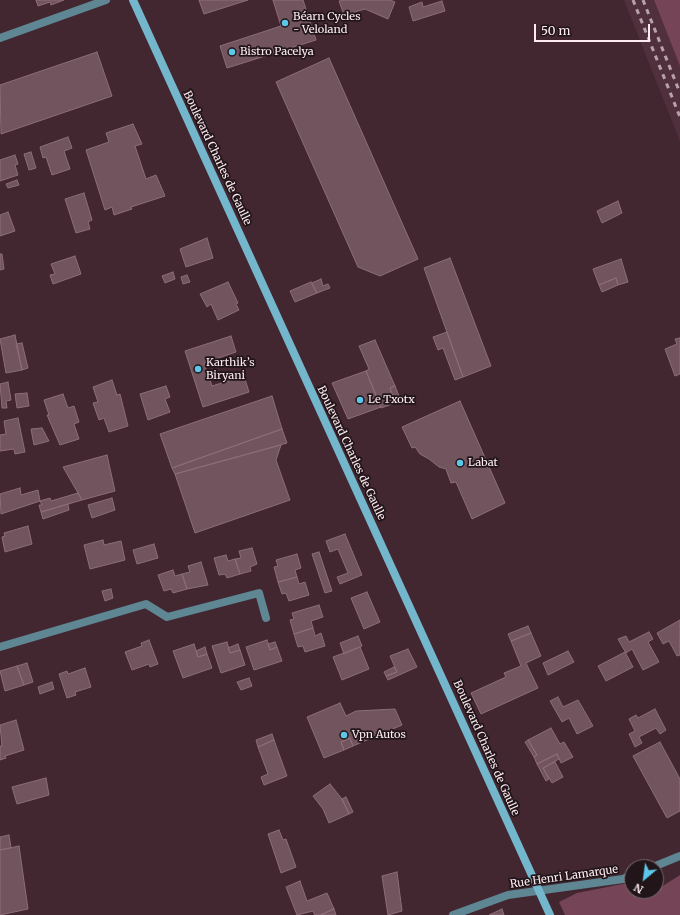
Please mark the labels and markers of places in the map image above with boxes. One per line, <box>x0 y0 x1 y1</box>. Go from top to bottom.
place label: Béarn Cycles - Veloland <box>293 10 361 36</box>
marker: Béarn Cycles - Veloland <box>280 18 290 28</box>
place label: Bistro Pacelya <box>240 45 314 59</box>
marker: Bistro Pacelya <box>227 47 237 57</box>
place label: Karthik’s Biryani <box>206 356 255 382</box>
marker: Karthik’s Biryani <box>193 364 203 374</box>
place label: Le Txotx <box>368 393 415 407</box>
marker: Le Txotx <box>355 395 365 405</box>
place label: Labat <box>468 456 498 470</box>
marker: Labat <box>455 458 465 468</box>
place label: Vpn Autos <box>352 728 406 742</box>
marker: Vpn Autos <box>339 730 349 740</box>

